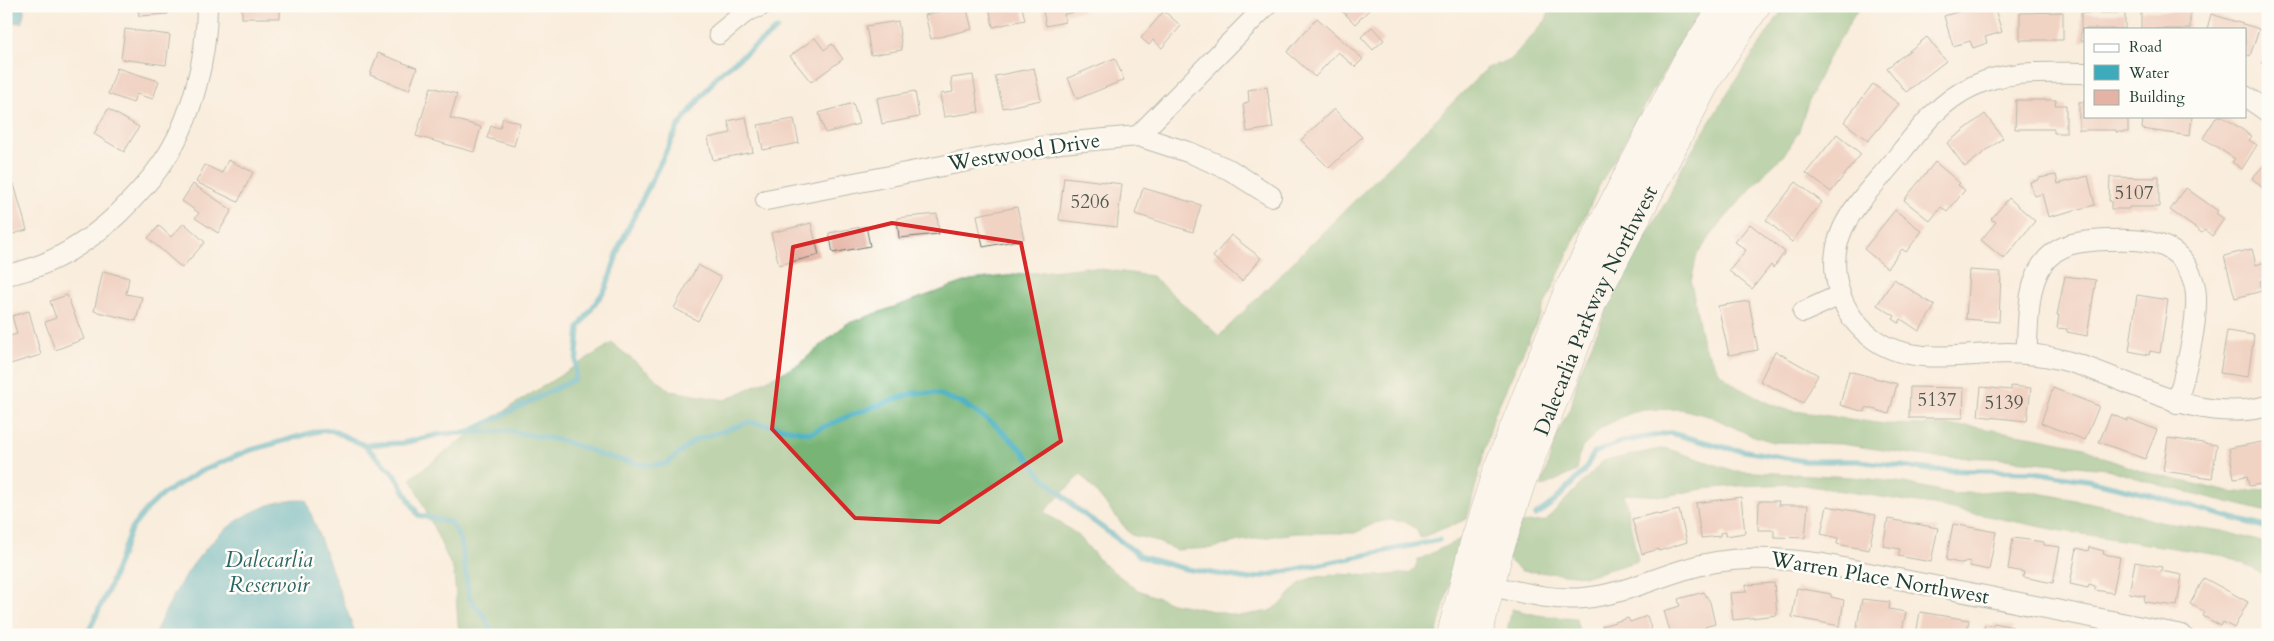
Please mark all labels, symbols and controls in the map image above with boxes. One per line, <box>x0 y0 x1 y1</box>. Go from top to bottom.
legend <box>2084 28 2246 118</box>
text: Road <box>2129 37 2162 57</box>
text: Water <box>2128 63 2170 83</box>
text: Building <box>2129 87 2185 107</box>
street label: Westwood Drive <box>945 126 1102 178</box>
street label: Dalecarlia Parkway Northwest <box>1527 180 1665 440</box>
house number: 5107 <box>2115 180 2154 206</box>
house number: 5206 <box>1071 189 1109 215</box>
house number: 5137 <box>1918 387 1957 413</box>
house number: 5139 <box>1985 390 2024 416</box>
street label: Warren Place Northwest <box>1767 544 1992 612</box>
water label: Dalecarlia Reservoir <box>225 545 313 600</box>

